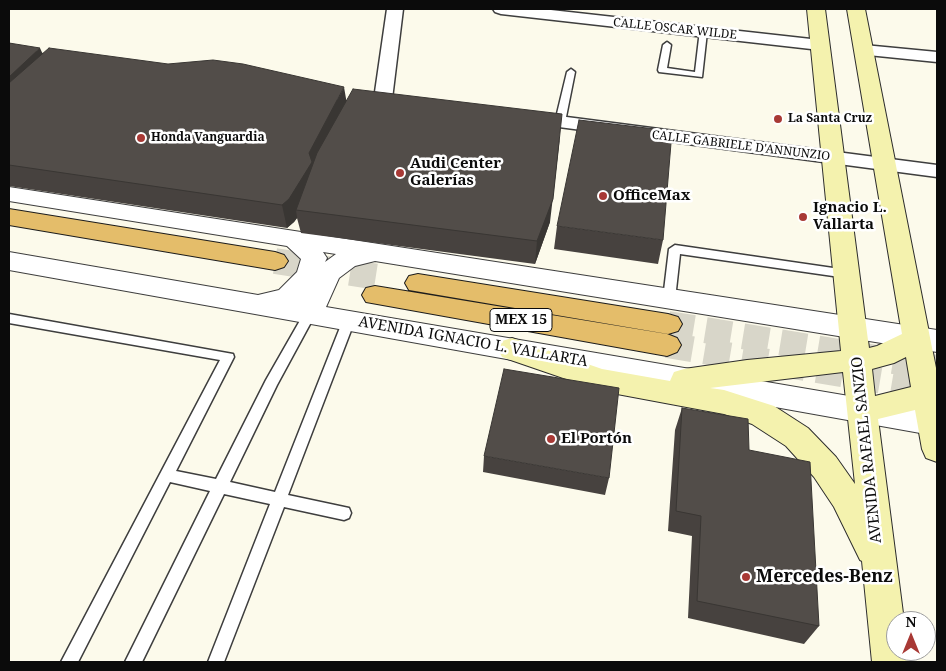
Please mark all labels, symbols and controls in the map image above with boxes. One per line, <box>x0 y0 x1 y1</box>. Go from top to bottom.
street label: CALLE OSCAR WILDE <box>612 15 738 43</box>
place label: La Santa Cruz <box>788 112 872 126</box>
marker: La Santa Cruz <box>772 113 784 125</box>
street label: CALLE GABRIELE D'ANNUNZIO <box>651 128 831 164</box>
place label: Honda Vanguardia <box>151 131 265 145</box>
marker: Honda Vanguardia <box>135 132 147 144</box>
place label: Audi Center Galerías <box>410 155 501 190</box>
marker: Audi Center Galerías <box>394 167 406 179</box>
place label: OfficeMax <box>613 187 690 205</box>
marker: OfficeMax <box>597 190 609 202</box>
place label: Ignacio L. Vallarta <box>813 199 887 234</box>
marker: Ignacio L. Vallarta <box>797 211 809 223</box>
road number: MEX 15 <box>490 308 552 332</box>
street label: AVENIDA IGNACIO L. VALLARTA <box>357 313 589 371</box>
street label: AVENIDA RAFAEL SANZIO <box>848 356 886 544</box>
place label: El Portón <box>561 430 632 448</box>
marker: El Portón <box>545 433 557 445</box>
place label: Mercedes-Benz <box>756 566 893 588</box>
marker: Mercedes-Benz <box>740 571 752 583</box>
north arrow <box>886 611 936 661</box>
text: N <box>905 612 917 631</box>

